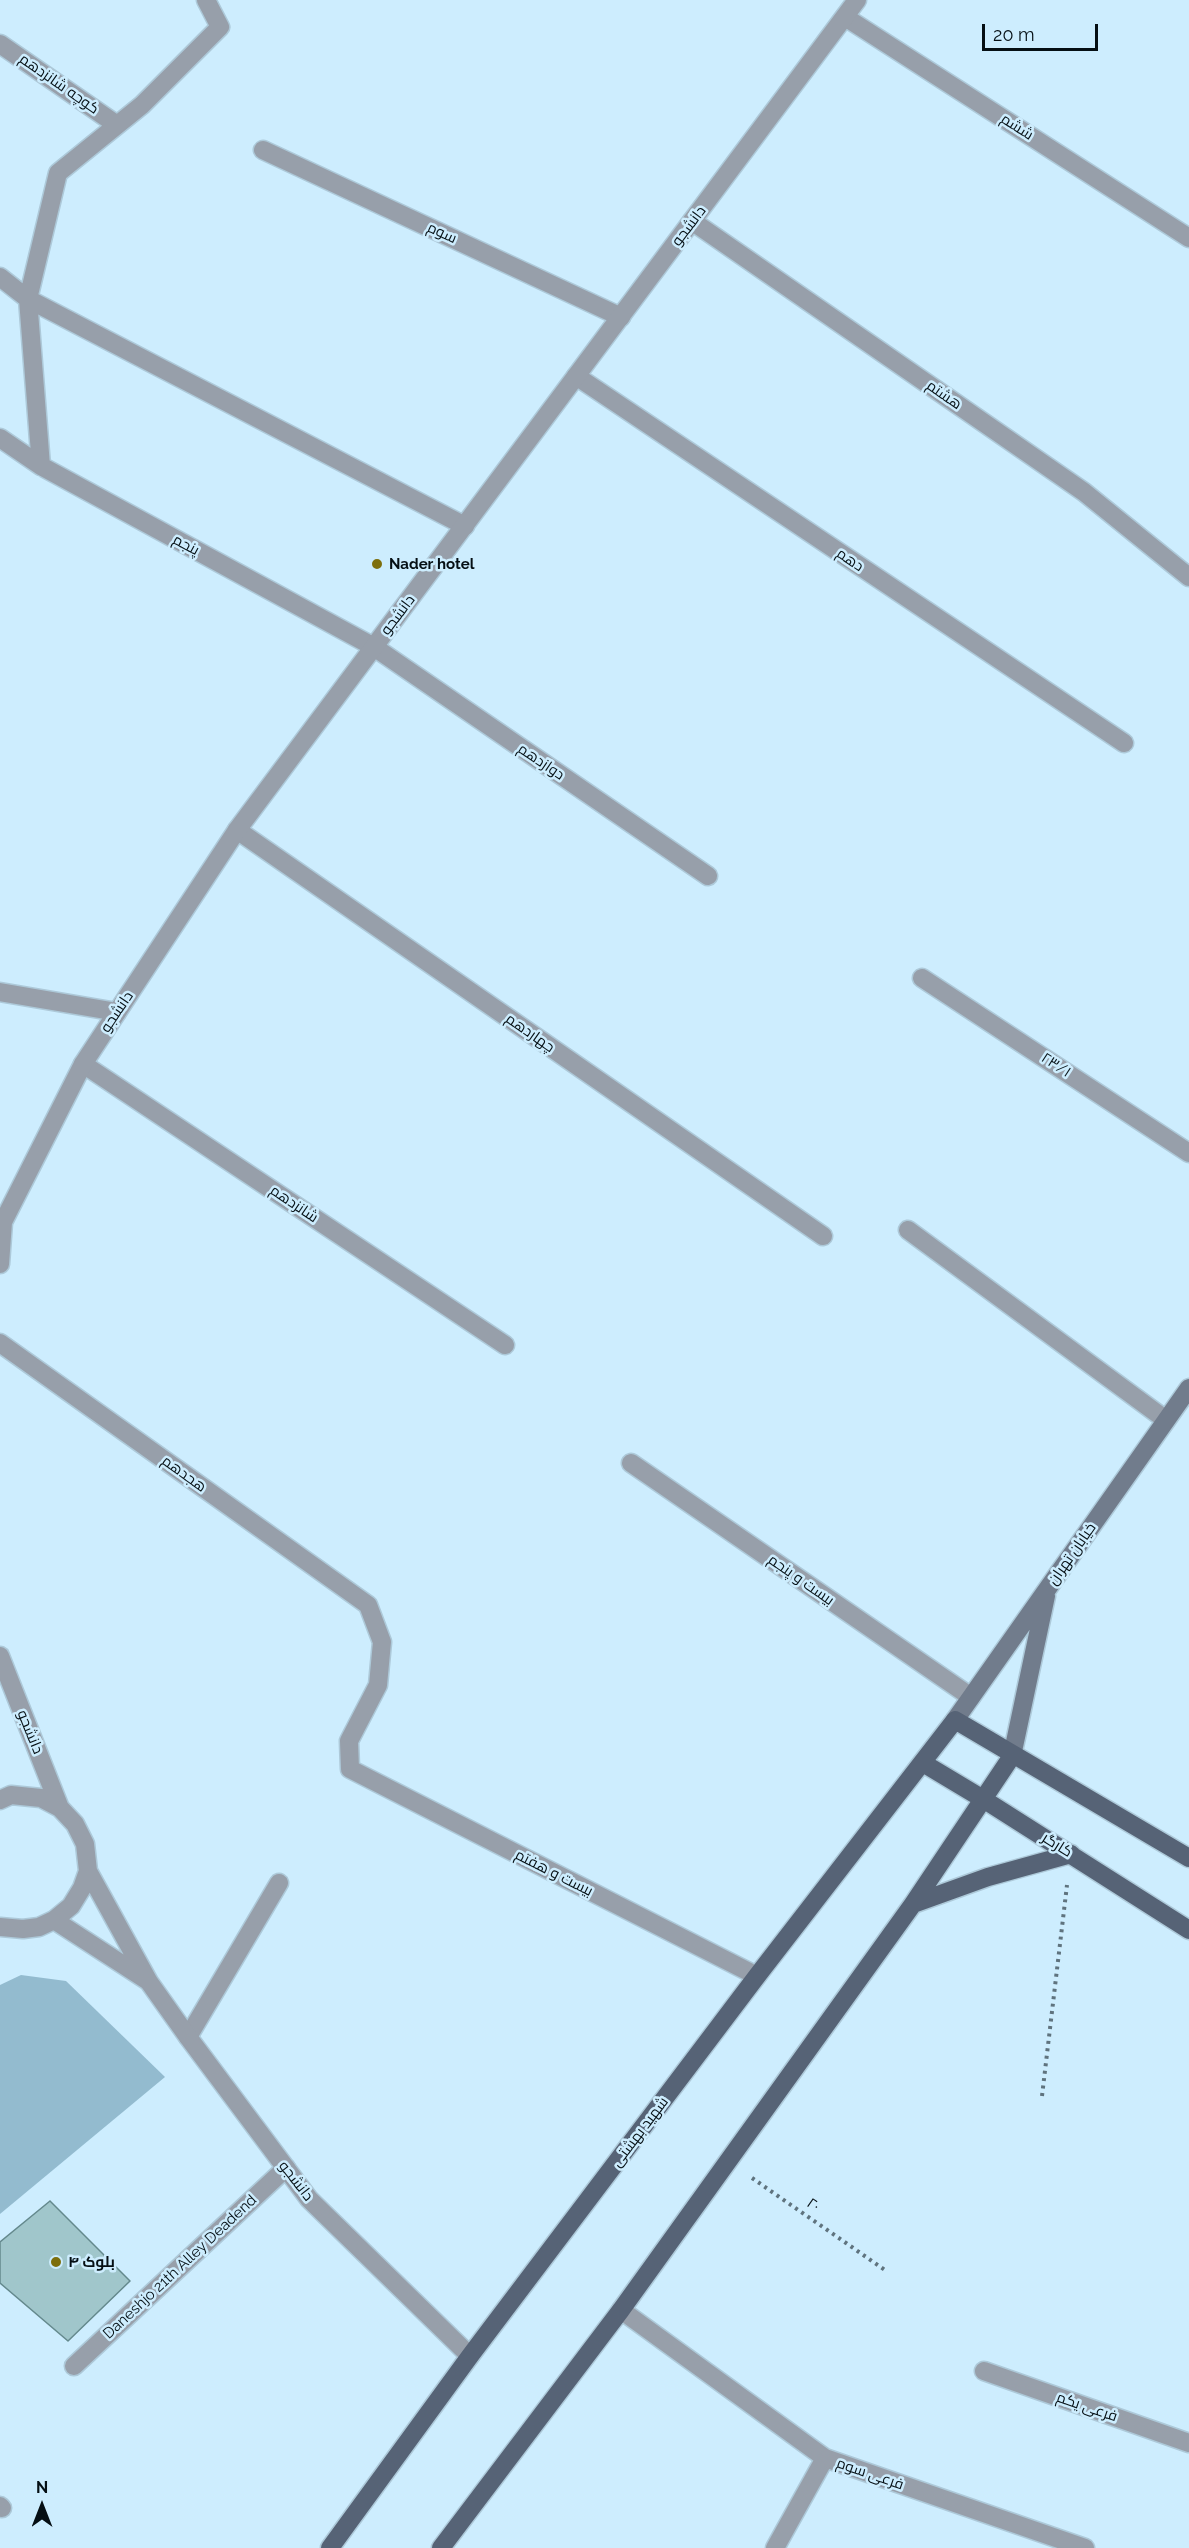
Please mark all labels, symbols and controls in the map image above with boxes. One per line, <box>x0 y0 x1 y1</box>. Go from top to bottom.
scale bar <box>985 12 1100 50</box>
text: 20 m <box>993 24 1035 45</box>
street label: کوچه شانزدهم <box>16 50 102 118</box>
street label: ششم <box>997 110 1037 144</box>
street label: دانشجو <box>668 202 710 250</box>
street label: سوم <box>424 218 460 248</box>
street label: هشتم <box>923 376 965 414</box>
street label: پنجم <box>170 531 202 559</box>
street label: دهم <box>833 544 867 576</box>
place label: Nader hotel <box>389 555 474 573</box>
marker: Nader hotel <box>370 557 384 571</box>
street label: دانشجو <box>377 591 419 639</box>
street label: دوازدهم <box>514 740 568 784</box>
street label: دانشجو <box>97 988 137 1036</box>
street label: چهاردهم <box>502 1010 558 1056</box>
street label: ۲۳/۱ <box>1038 1049 1074 1081</box>
street label: شانزدهم <box>266 1181 322 1227</box>
street label: هجدهم <box>158 1452 210 1496</box>
street label: خیابان تهران <box>1044 1519 1100 1589</box>
street label: بیست و پنجم <box>764 1551 838 1609</box>
street label: دانشجو <box>13 1707 47 1757</box>
street label: کارگر <box>1039 1829 1075 1861</box>
street label: بیست و هفتم <box>512 1846 596 1900</box>
street label: شهید بهشتی <box>608 2093 672 2171</box>
street label: دانشجو <box>275 2157 317 2205</box>
street label: Daneshjo 21th Alley Deadend <box>100 2191 260 2343</box>
street label: ۲۰ <box>803 2194 823 2216</box>
place label: بلوک ۴ <box>68 2253 115 2271</box>
marker: بلوک ۴ <box>49 2255 63 2269</box>
street label: فرعی یکم <box>1054 2388 1120 2426</box>
street label: فرعی سوم <box>834 2454 906 2494</box>
north arrow <box>12 2476 72 2536</box>
text: N <box>36 2478 48 2497</box>

